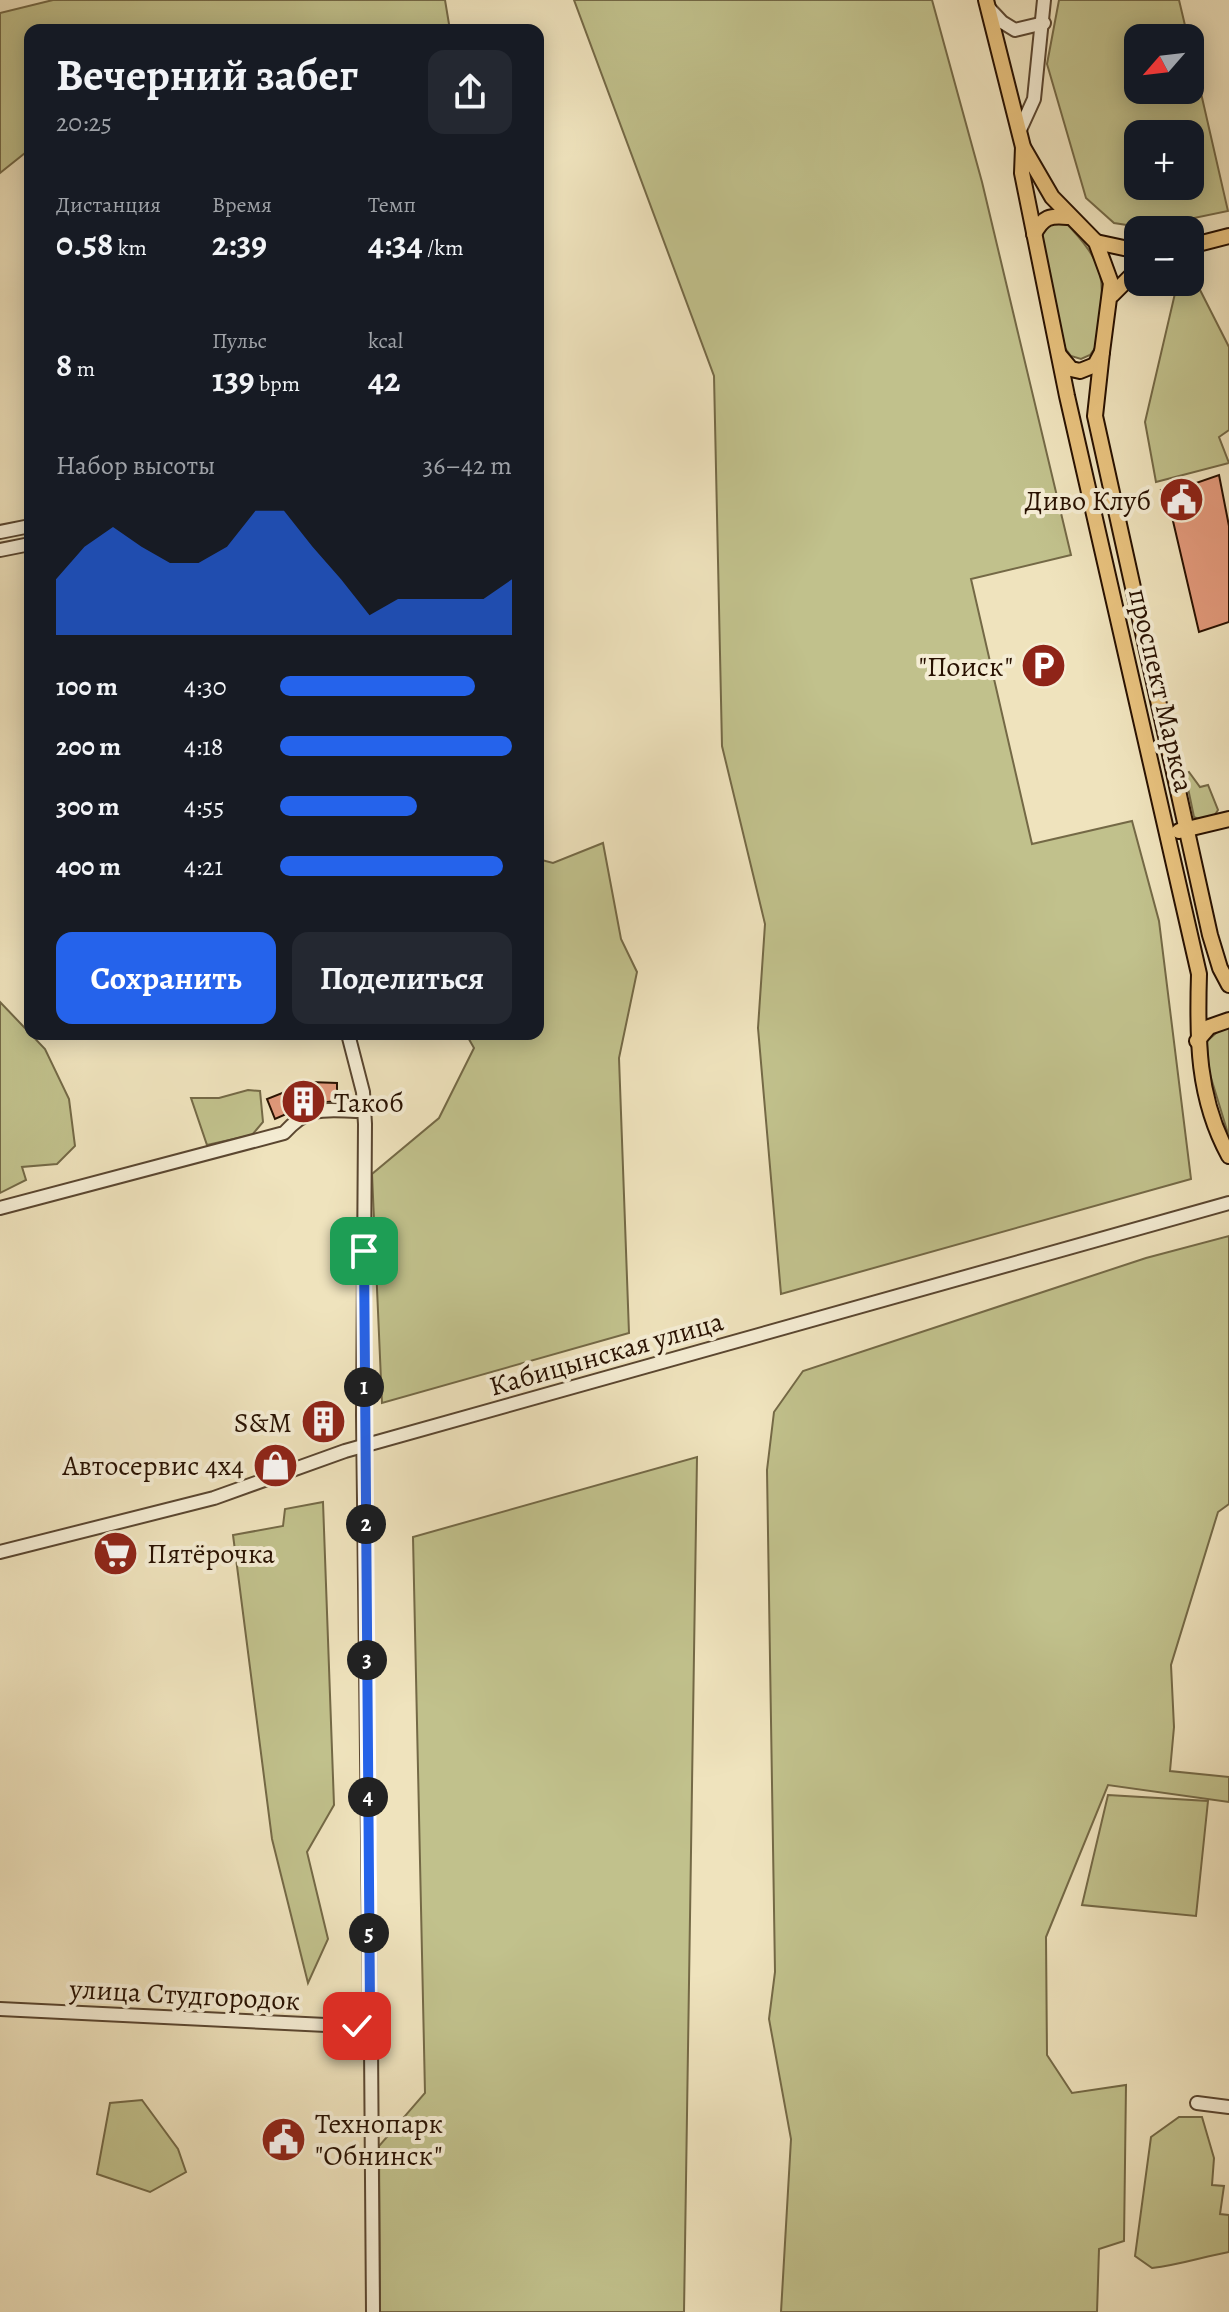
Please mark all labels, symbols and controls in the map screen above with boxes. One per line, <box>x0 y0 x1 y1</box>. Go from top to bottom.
north arrow <box>1124 24 1204 104</box>
map controls <box>1124 24 1204 296</box>
text: Вечерний забег <box>56 45 358 105</box>
button: share <box>428 50 512 134</box>
text: 20:25 <box>56 105 112 140</box>
button: + <box>1124 120 1204 200</box>
text: Дистанция <box>56 190 161 220</box>
text: Время <box>212 190 272 220</box>
text: Темп <box>368 190 416 220</box>
button: − <box>1124 216 1204 296</box>
text: 0.58 <box>56 220 113 267</box>
text: 2:39 <box>212 220 267 267</box>
text: 4:34 <box>368 220 423 267</box>
text: km <box>113 233 147 263</box>
text: /km <box>423 233 464 263</box>
text: Пульс <box>212 326 267 356</box>
text: kcal <box>368 326 403 356</box>
text: 8 <box>56 341 72 388</box>
text: m <box>72 354 95 384</box>
text: 139 <box>212 356 255 403</box>
text: 42 <box>368 356 400 403</box>
text: bpm <box>255 369 300 399</box>
text: Набор высоты <box>56 448 215 483</box>
text: 36–42 m <box>422 448 512 483</box>
public building icon: Диво Клуб <box>1158 476 1206 524</box>
place label: Диво Клуб <box>1025 482 1151 520</box>
street label: проспект Маркса <box>1119 585 1203 796</box>
parking icon: "Поиск" <box>1020 642 1068 690</box>
place label: "Поиск" <box>919 648 1013 686</box>
text: 100 m <box>56 669 118 704</box>
text: 4:30 <box>184 669 227 704</box>
text: 200 m <box>56 729 121 764</box>
text: 4:18 <box>184 729 223 764</box>
text: 300 m <box>56 789 120 824</box>
text: 4:55 <box>184 789 224 824</box>
text: 400 m <box>56 849 121 884</box>
text: 4:21 <box>184 849 223 884</box>
button: Сохранить <box>56 932 276 1024</box>
button: Поделиться <box>292 932 512 1024</box>
building icon: Такоб <box>279 1078 327 1126</box>
place label: Такоб <box>334 1084 404 1122</box>
pin <box>330 1217 398 1285</box>
icon: arrive <box>342 1229 386 1273</box>
street label: Кабицынская улица <box>485 1302 728 1406</box>
pin: 1 <box>344 1367 384 1407</box>
text: 1 <box>360 1372 368 1402</box>
building icon: S&M <box>299 1398 347 1446</box>
place label: S&M <box>234 1404 292 1442</box>
shop icon: Автосервис 4х4 <box>251 1441 299 1489</box>
place label: Автосервис 4х4 <box>62 1447 244 1485</box>
pin: 2 <box>346 1504 386 1544</box>
text: 2 <box>361 1509 371 1539</box>
supermarket icon: Пятёрочка <box>92 1529 140 1577</box>
place label: Пятёрочка <box>147 1535 275 1573</box>
pin: 3 <box>347 1640 387 1680</box>
text: 3 <box>362 1645 372 1675</box>
pin: 4 <box>348 1777 388 1817</box>
text: 4 <box>363 1782 373 1812</box>
pin: 5 <box>349 1913 389 1953</box>
text: 5 <box>364 1918 374 1948</box>
street label: улица Студгородок <box>68 1970 301 2020</box>
pin <box>323 1992 391 2060</box>
icon: check <box>335 2004 379 2048</box>
place label: Технопарк "Обнинск" <box>315 2105 443 2175</box>
public building icon: Технопарк "Обнинск" <box>260 2115 308 2163</box>

